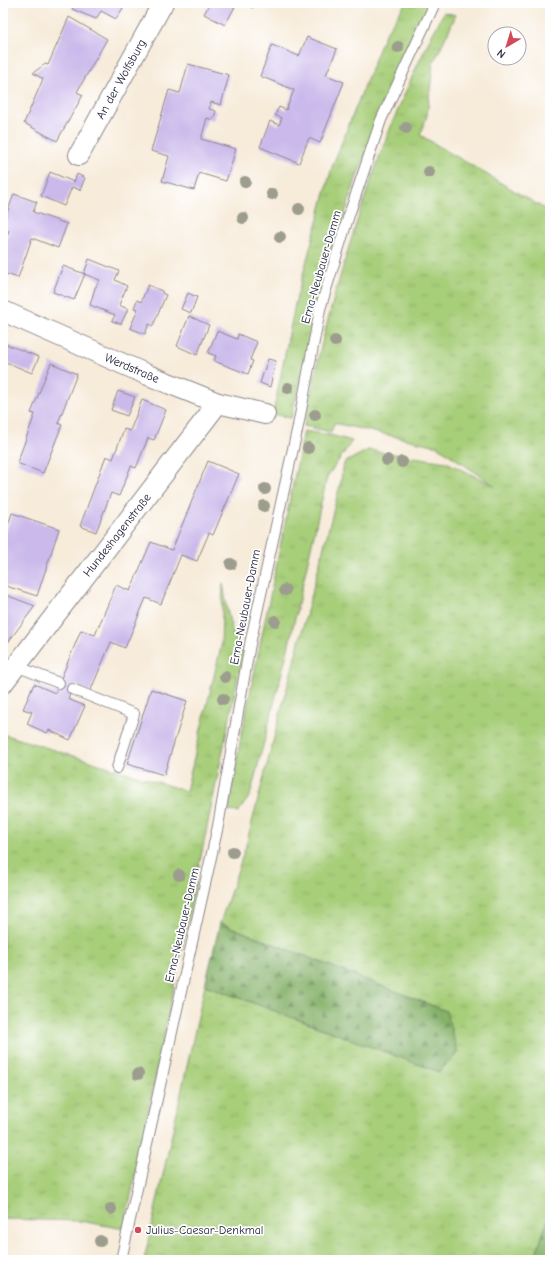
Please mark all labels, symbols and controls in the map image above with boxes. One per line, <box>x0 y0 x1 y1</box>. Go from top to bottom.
north arrow <box>487 26 527 66</box>
street label: An der Wolfsburg <box>93 37 149 121</box>
text: N <box>494 46 508 61</box>
street label: Erna-Neubauer-Damm <box>298 209 344 325</box>
street label: Werdstraße <box>103 350 161 386</box>
street label: Hundeshagenstraße <box>80 491 154 579</box>
street label: Erna-Neubauer-Damm <box>227 548 263 666</box>
street label: Erna-Neubauer-Damm <box>162 866 202 984</box>
place label: Julius-Caesar-Denkmal <box>146 1223 264 1237</box>
marker: Julius-Caesar-Denkmal <box>133 1225 143 1235</box>

